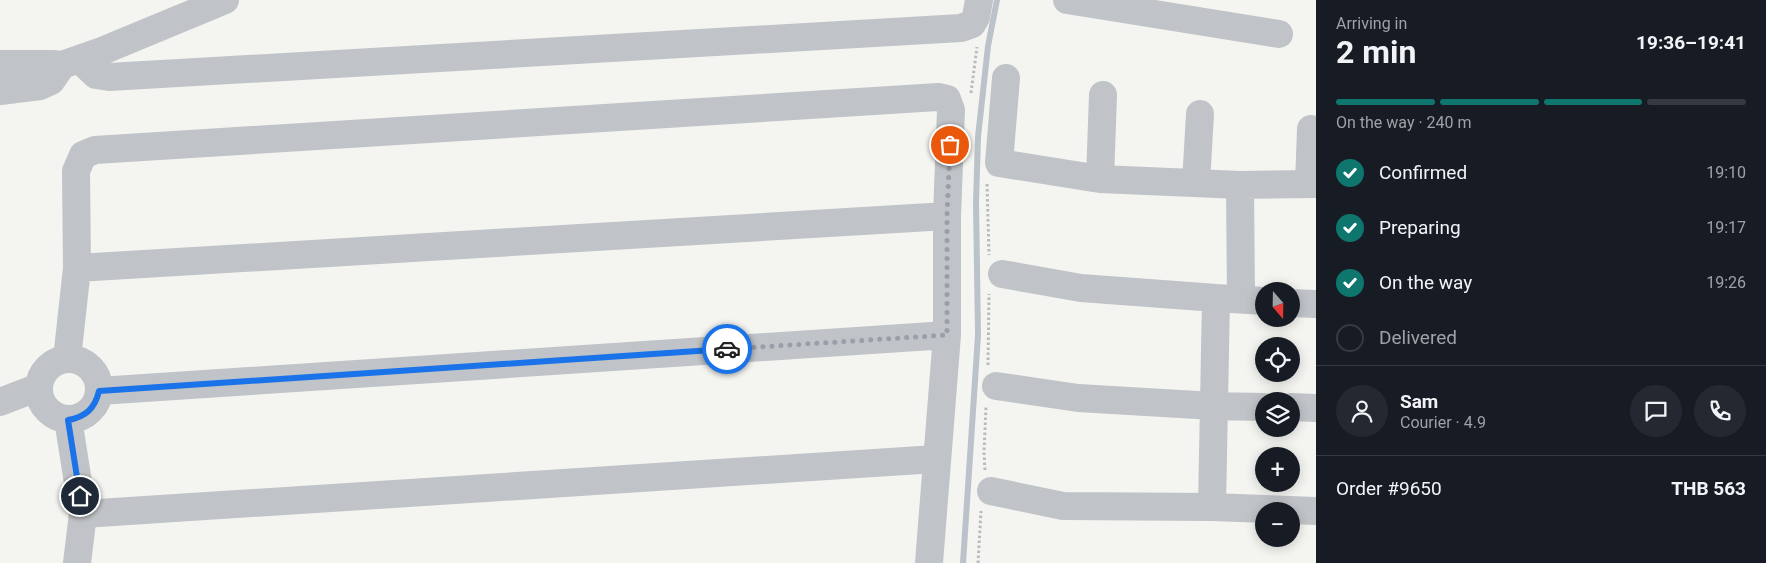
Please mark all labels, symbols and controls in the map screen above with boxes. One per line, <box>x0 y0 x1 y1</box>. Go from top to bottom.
text: Arriving in <box>1336 14 1407 33</box>
text: 19:36–19:41 <box>1636 31 1746 54</box>
text: 2 min <box>1336 33 1416 71</box>
text: On the way · 240 m <box>1336 113 1472 132</box>
pin <box>929 124 971 166</box>
icon: bag <box>936 131 964 159</box>
icon: check <box>1336 159 1364 187</box>
text: Confirmed <box>1379 161 1467 184</box>
text: 19:10 <box>1706 163 1746 182</box>
icon: check <box>1336 214 1364 242</box>
text: Preparing <box>1379 216 1461 239</box>
text: 19:17 <box>1706 218 1746 237</box>
icon: check <box>1336 269 1364 297</box>
text: On the way <box>1379 271 1472 294</box>
text: 19:26 <box>1706 273 1746 292</box>
north arrow <box>1255 282 1300 328</box>
map controls <box>1255 282 1300 547</box>
courier <box>702 324 752 374</box>
text: Delivered <box>1379 326 1457 349</box>
icon: car <box>713 335 741 363</box>
button: locate <box>1255 337 1300 382</box>
button: person <box>1336 385 1388 437</box>
button: chat <box>1630 385 1682 437</box>
button: phone <box>1694 385 1746 437</box>
text: Sam <box>1400 390 1438 413</box>
button: layers <box>1255 392 1300 437</box>
text: Courier · 4.9 <box>1400 413 1486 432</box>
button: + <box>1255 447 1300 492</box>
pin <box>59 475 101 517</box>
text: Order #9650 <box>1336 477 1442 500</box>
text: THB 563 <box>1671 477 1746 500</box>
icon: home <box>66 482 94 510</box>
button: − <box>1255 502 1300 547</box>

